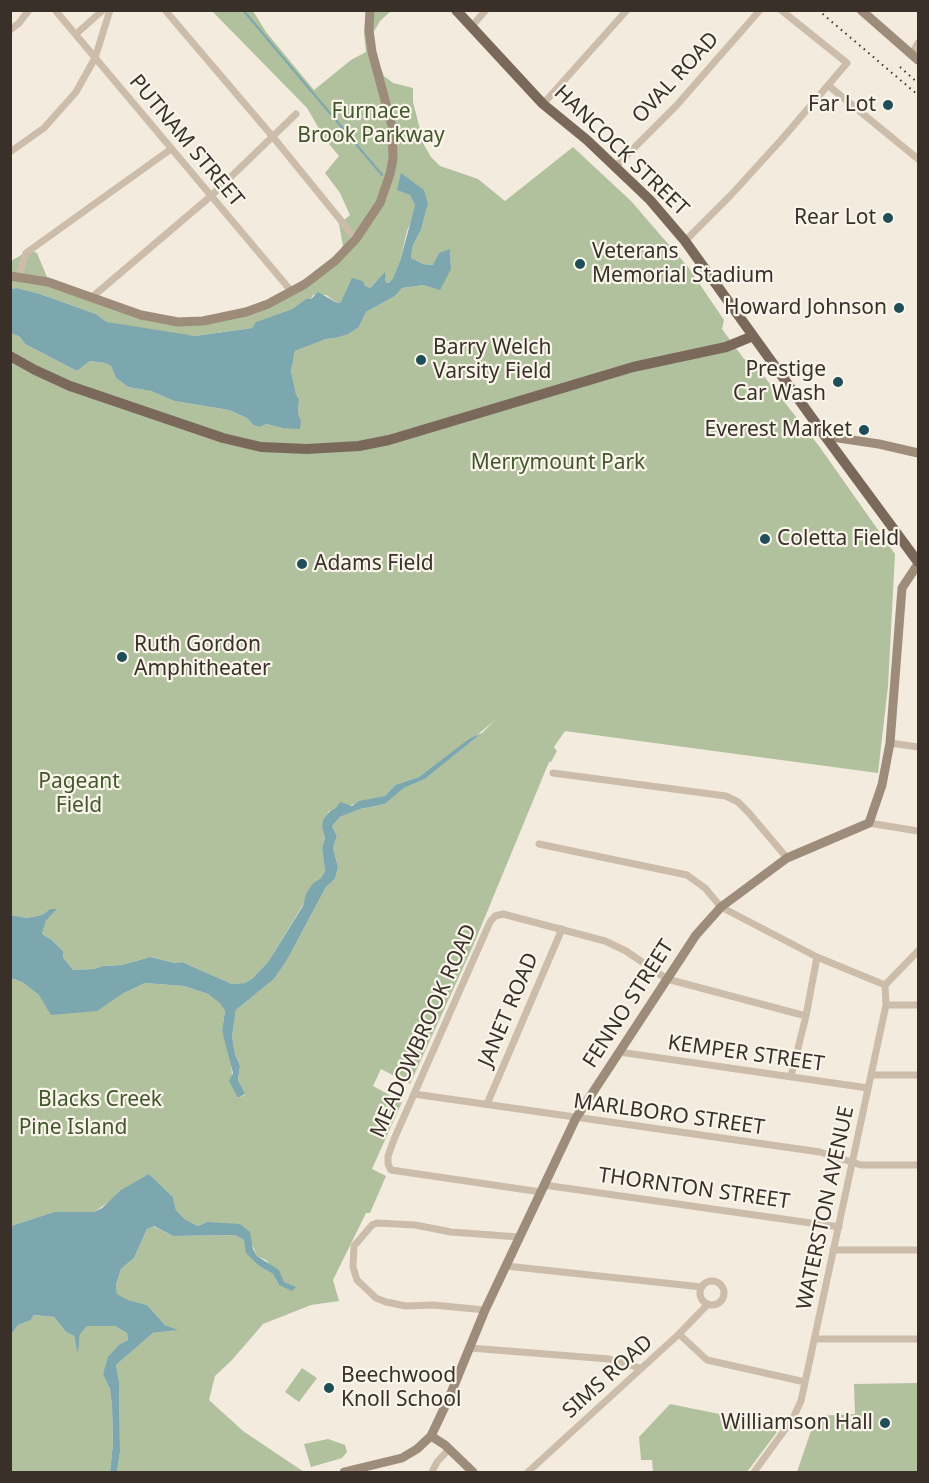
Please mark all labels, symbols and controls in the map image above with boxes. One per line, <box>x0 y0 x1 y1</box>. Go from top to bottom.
street label: OVAL ROAD <box>627 27 725 129</box>
street label: PUTNAM STREET <box>123 70 249 212</box>
street label: HANCOCK STREET <box>549 80 693 222</box>
place label: Far Lot <box>808 92 876 118</box>
marker: Far Lot <box>881 98 895 112</box>
park label: Furnace Brook Parkway <box>297 99 445 149</box>
place label: Rear Lot <box>794 205 876 231</box>
marker: Rear Lot <box>881 211 895 225</box>
place label: Veterans Memorial Stadium <box>592 239 774 289</box>
marker: Veterans Memorial Stadium <box>573 257 587 271</box>
place label: Howard Johnson <box>724 295 887 321</box>
marker: Howard Johnson <box>892 301 906 315</box>
place label: Barry Welch Varsity Field <box>433 335 551 385</box>
marker: Barry Welch Varsity Field <box>414 353 428 367</box>
place label: Prestige Car Wash <box>733 357 826 407</box>
marker: Prestige Car Wash <box>831 375 845 389</box>
place label: Everest Market <box>704 417 852 443</box>
marker: Everest Market <box>857 423 871 437</box>
park label: Merrymount Park <box>471 450 645 476</box>
place label: Coletta Field <box>777 526 899 552</box>
marker: Coletta Field <box>758 532 772 546</box>
place label: Adams Field <box>314 551 434 577</box>
marker: Adams Field <box>295 557 309 571</box>
place label: Ruth Gordon Amphitheater <box>134 632 271 682</box>
marker: Ruth Gordon Amphitheater <box>115 650 129 664</box>
park label: Pageant Field <box>38 769 120 819</box>
street label: MEADOWBROOK ROAD <box>366 920 482 1142</box>
street label: FENNO STREET <box>578 935 680 1073</box>
street label: JANET ROAD <box>474 949 544 1071</box>
street label: KEMPER STREET <box>666 1031 826 1077</box>
park label: Blacks Creek <box>38 1087 162 1113</box>
street label: MARLBORO STREET <box>572 1089 766 1141</box>
street label: WATERSTON AVENUE <box>792 1104 860 1312</box>
park label: Pine Island <box>19 1115 127 1141</box>
street label: THORNTON STREET <box>597 1163 791 1215</box>
street label: SIMS ROAD <box>558 1330 658 1424</box>
place label: Beechwood Knoll School <box>341 1363 461 1413</box>
marker: Beechwood Knoll School <box>322 1381 336 1395</box>
place label: Williamson Hall <box>721 1410 873 1436</box>
marker: Williamson Hall <box>878 1416 892 1430</box>

